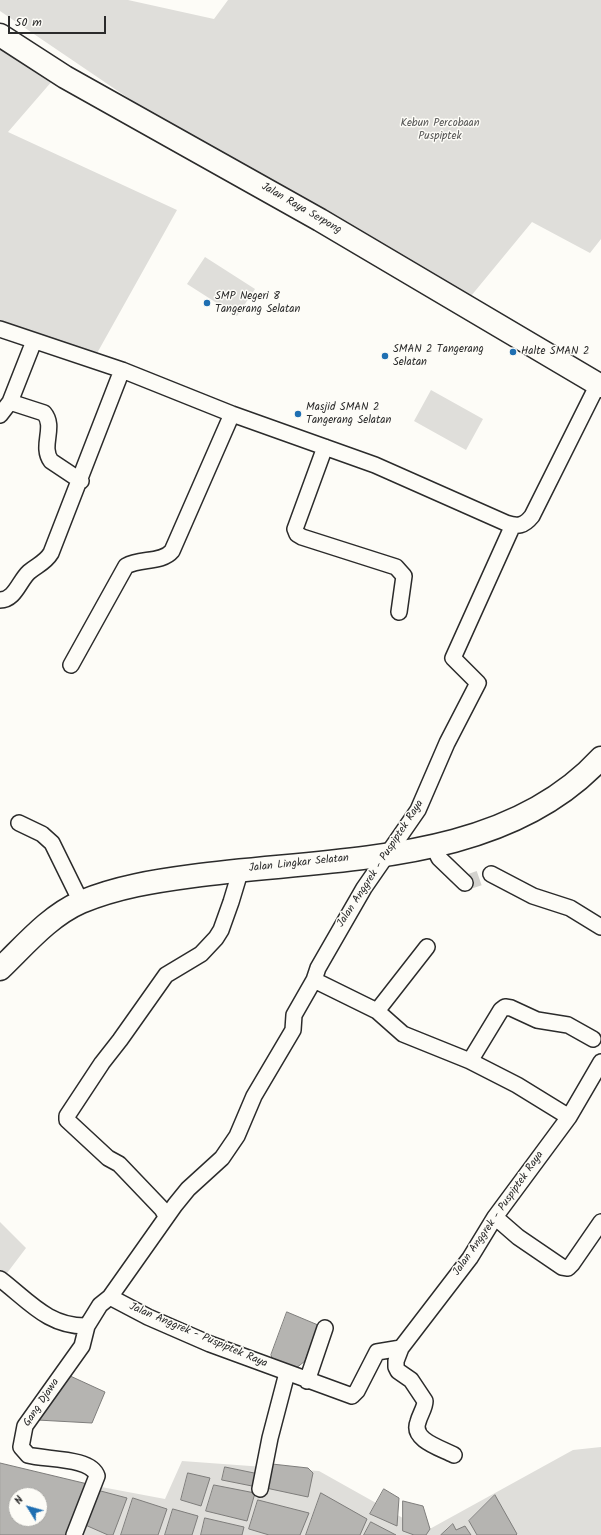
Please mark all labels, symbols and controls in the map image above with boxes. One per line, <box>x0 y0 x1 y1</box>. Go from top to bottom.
scale bar <box>10 8 108 34</box>
text: 50 m <box>15 13 42 32</box>
park label: Kebun Percobaan Puspiptek <box>400 117 480 143</box>
street label: Jalan Raya Serpong <box>259 181 343 237</box>
place label: SMP Negeri 8 Tangerang Selatan <box>215 290 300 316</box>
marker: SMP Negeri 8 Tangerang Selatan <box>202 298 212 308</box>
place label: SMAN 2 Tangerang Selatan <box>393 343 484 369</box>
place label: Halte SMAN 2 <box>521 345 589 359</box>
marker: Halte SMAN 2 <box>508 347 518 357</box>
marker: SMAN 2 Tangerang Selatan <box>380 351 390 361</box>
place label: Masjid SMAN 2 Tangerang Selatan <box>306 401 391 427</box>
marker: Masjid SMAN 2 Tangerang Selatan <box>293 409 303 419</box>
street label: Jalan Anggrek - Puspiptek Raya <box>335 798 427 930</box>
street label: Jalan Lingkar Selatan <box>248 852 350 876</box>
street label: Jalan Anggrek - Puspiptek Raya <box>451 1149 547 1279</box>
street label: Jalan Anggrek - Puspiptek Raya <box>127 1301 269 1371</box>
street label: Gang Djawa <box>21 1377 63 1429</box>
north arrow <box>8 1487 48 1527</box>
text: N <box>10 1492 28 1509</box>

